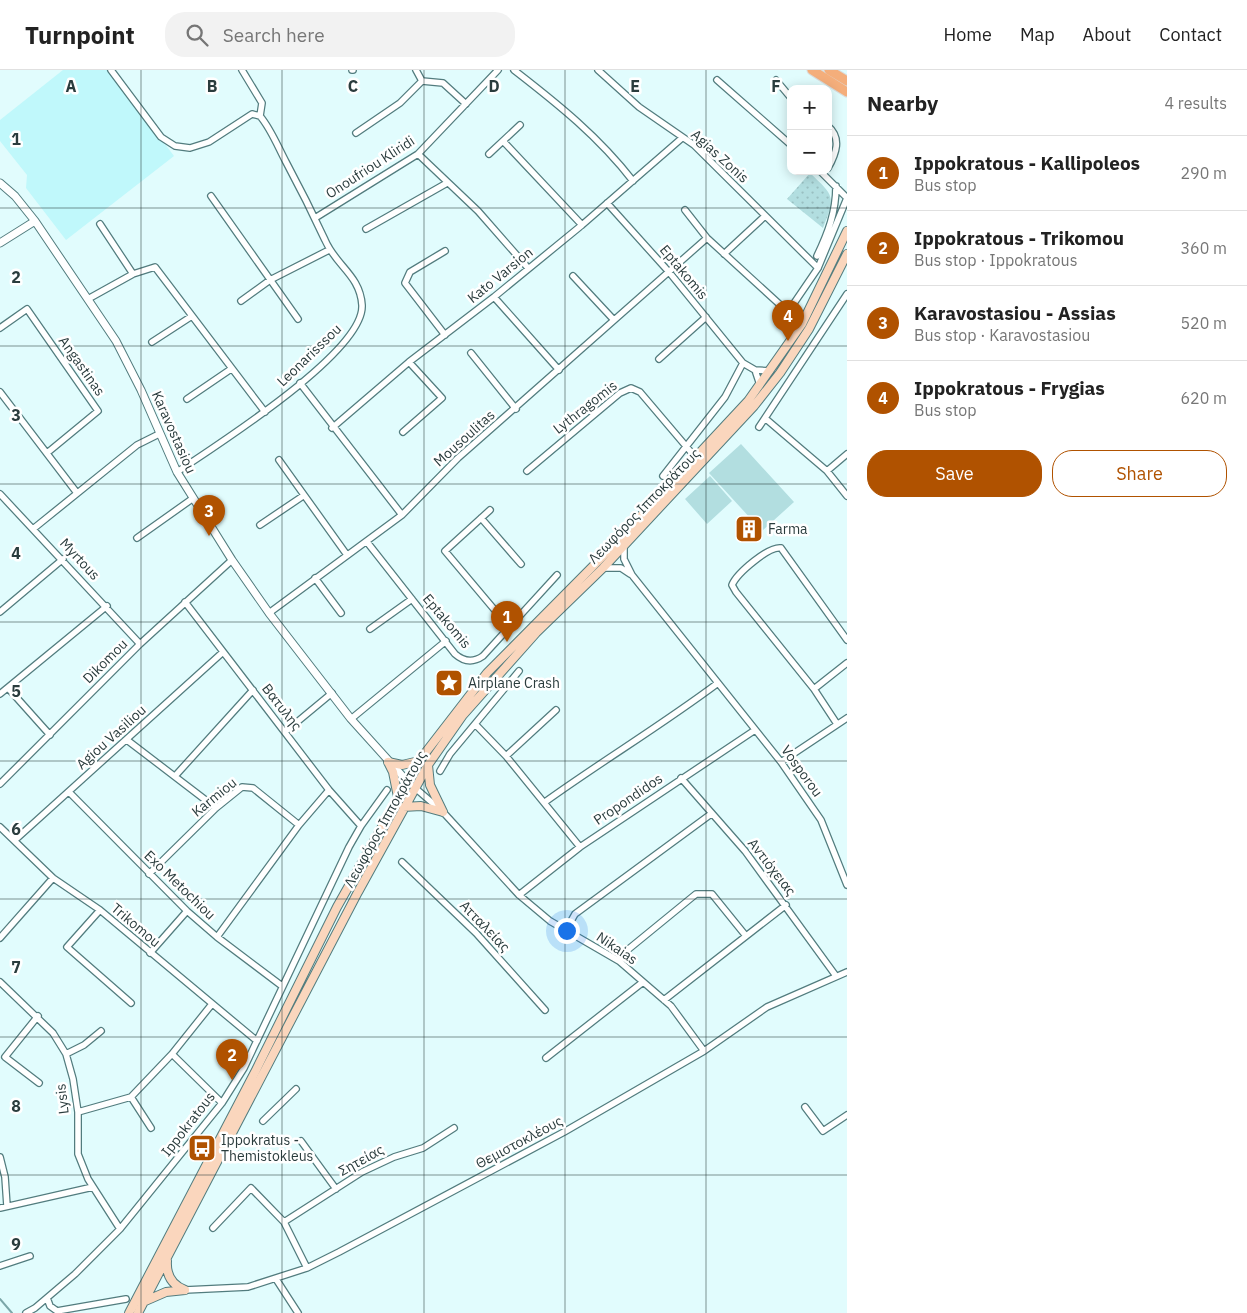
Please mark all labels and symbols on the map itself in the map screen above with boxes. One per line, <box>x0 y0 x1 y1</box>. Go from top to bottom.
text: A <box>66 76 77 96</box>
text: B <box>207 76 218 96</box>
text: C <box>348 76 358 96</box>
text: D <box>488 76 500 96</box>
text: E <box>630 76 640 96</box>
text: F <box>771 76 781 96</box>
street label: Agias Zonis <box>687 125 753 187</box>
text: 1 <box>11 129 21 149</box>
street label: Onoufriou Kliridi <box>322 132 418 202</box>
street label: Eptakomis <box>656 241 712 303</box>
street label: Kato Varsion <box>464 243 536 307</box>
text: 2 <box>11 267 21 287</box>
pin: 4 <box>772 300 804 341</box>
street label: Leonarisssou <box>273 320 345 390</box>
street label: Angastinas <box>55 333 109 400</box>
street label: Lythragomis <box>549 376 621 438</box>
street label: Karavostasiou <box>148 388 200 476</box>
text: 3 <box>11 405 21 425</box>
street label: Mousoulitas <box>430 406 498 470</box>
street label: Λεωφόρος Ιπποκράτους <box>584 444 704 568</box>
pin: 3 <box>193 495 225 536</box>
building icon: Farma <box>734 514 764 544</box>
place label: Farma <box>768 520 808 538</box>
street label: Myrtous <box>56 534 104 584</box>
text: 4 <box>11 543 21 563</box>
street label: Eptakomis <box>419 590 475 652</box>
pin: 1 <box>491 601 523 642</box>
street label: Dikomou <box>79 635 131 687</box>
place icon: Airplane Crash <box>434 668 464 698</box>
place label: Airplane Crash <box>468 674 560 692</box>
street label: Βατυλης <box>258 680 306 734</box>
text: 5 <box>11 681 21 701</box>
street label: Agiou Vasiliou <box>72 701 150 773</box>
street label: Vosporou <box>777 742 827 800</box>
street label: Λεωφόρος Ιπποκράτους <box>340 747 430 891</box>
street label: Propondidos <box>590 769 666 829</box>
street label: Karmiou <box>188 773 240 821</box>
text: 6 <box>11 819 21 839</box>
street label: Αντιόχειας <box>744 835 800 900</box>
street label: Exo Metochiou <box>141 846 219 924</box>
street label: Ατταλείας <box>456 896 514 956</box>
street label: Trikomou <box>108 899 164 951</box>
your location <box>554 918 580 944</box>
street label: Nikaias <box>593 928 641 968</box>
text: 7 <box>11 957 21 977</box>
pin: 2 <box>216 1039 248 1080</box>
street label: Lysis <box>51 1083 73 1115</box>
street label: Ippokratous <box>157 1088 219 1160</box>
text: 8 <box>11 1096 21 1116</box>
street label: Θεμιστοκλέους <box>472 1111 566 1173</box>
place label: Ippokratus - Themistokleus <box>221 1131 314 1165</box>
bus stop icon: Ippokratus - Themistokleus <box>187 1133 217 1163</box>
street label: Σητείας <box>335 1140 387 1180</box>
text: 9 <box>11 1234 21 1254</box>

